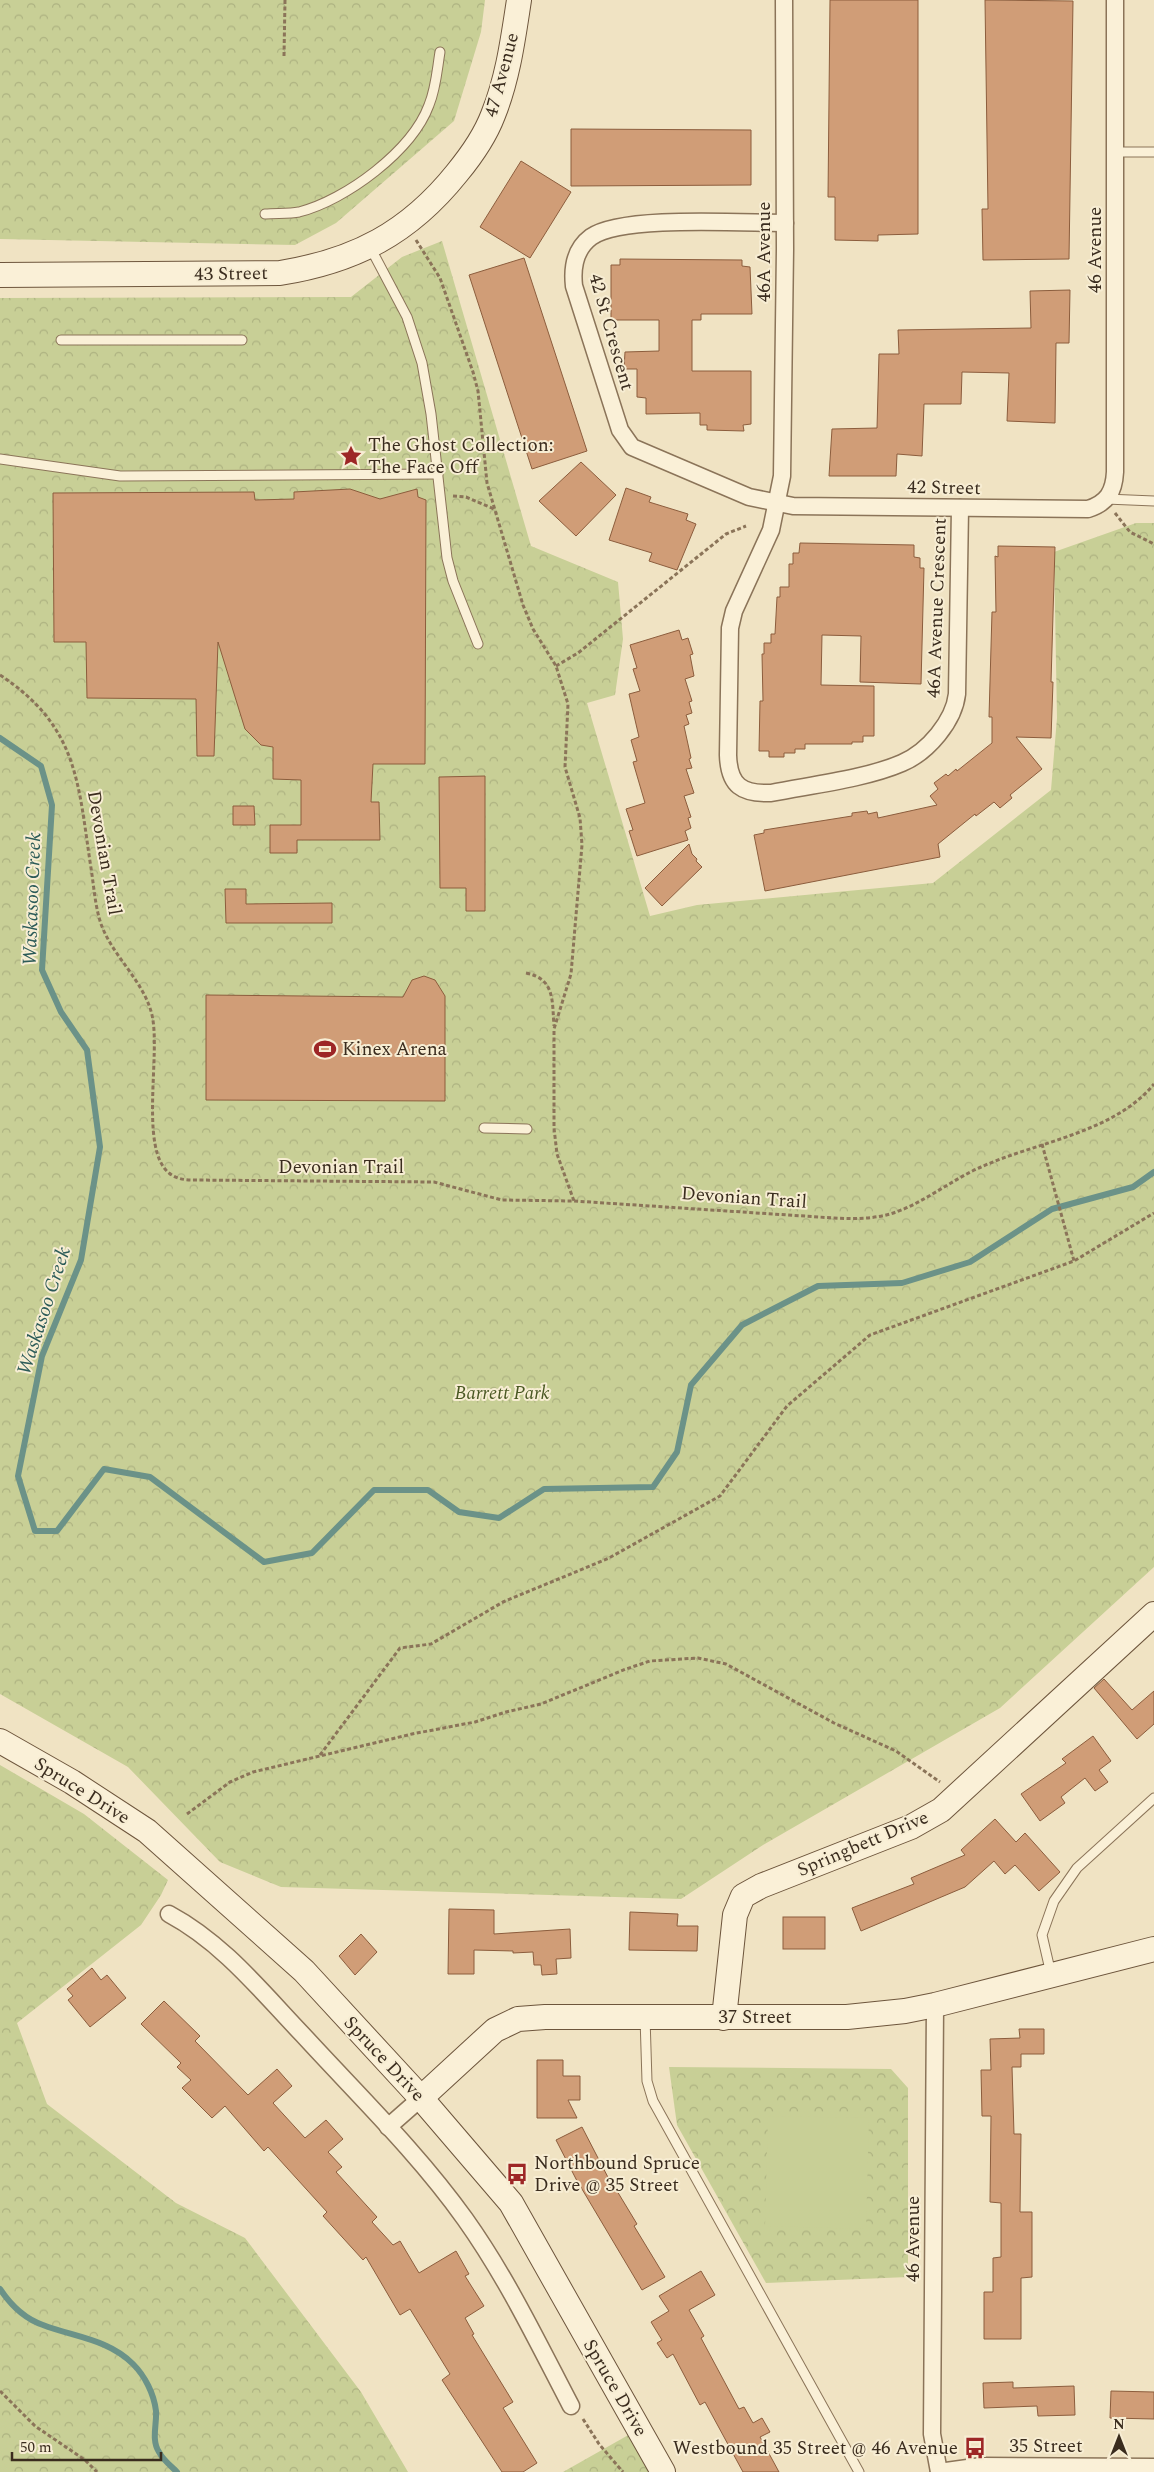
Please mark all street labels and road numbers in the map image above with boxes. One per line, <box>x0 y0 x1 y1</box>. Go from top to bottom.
street label: 47 Avenue <box>477 29 527 121</box>
street label: 46A Avenue <box>750 202 779 302</box>
street label: 46 Avenue <box>1081 207 1110 293</box>
street label: 43 Street <box>194 259 268 289</box>
street label: 42 St Crescent <box>580 270 642 394</box>
street label: 42 Street <box>907 473 981 503</box>
street label: 46A Avenue Crescent <box>919 517 955 699</box>
street label: Devonian Trail <box>79 788 129 918</box>
street label: Devonian Trail <box>278 1153 404 1182</box>
street label: Devonian Trail <box>680 1179 808 1217</box>
street label: Spruce Drive <box>28 1750 136 1832</box>
street label: Springbett Drive <box>793 1803 933 1885</box>
street label: 37 Street <box>718 2003 792 2032</box>
street label: Spruce Drive <box>336 2009 432 2109</box>
street label: 46 Avenue <box>899 2196 928 2282</box>
street label: Spruce Drive <box>575 2334 655 2442</box>
street label: 35 Street <box>1009 2432 1083 2461</box>

